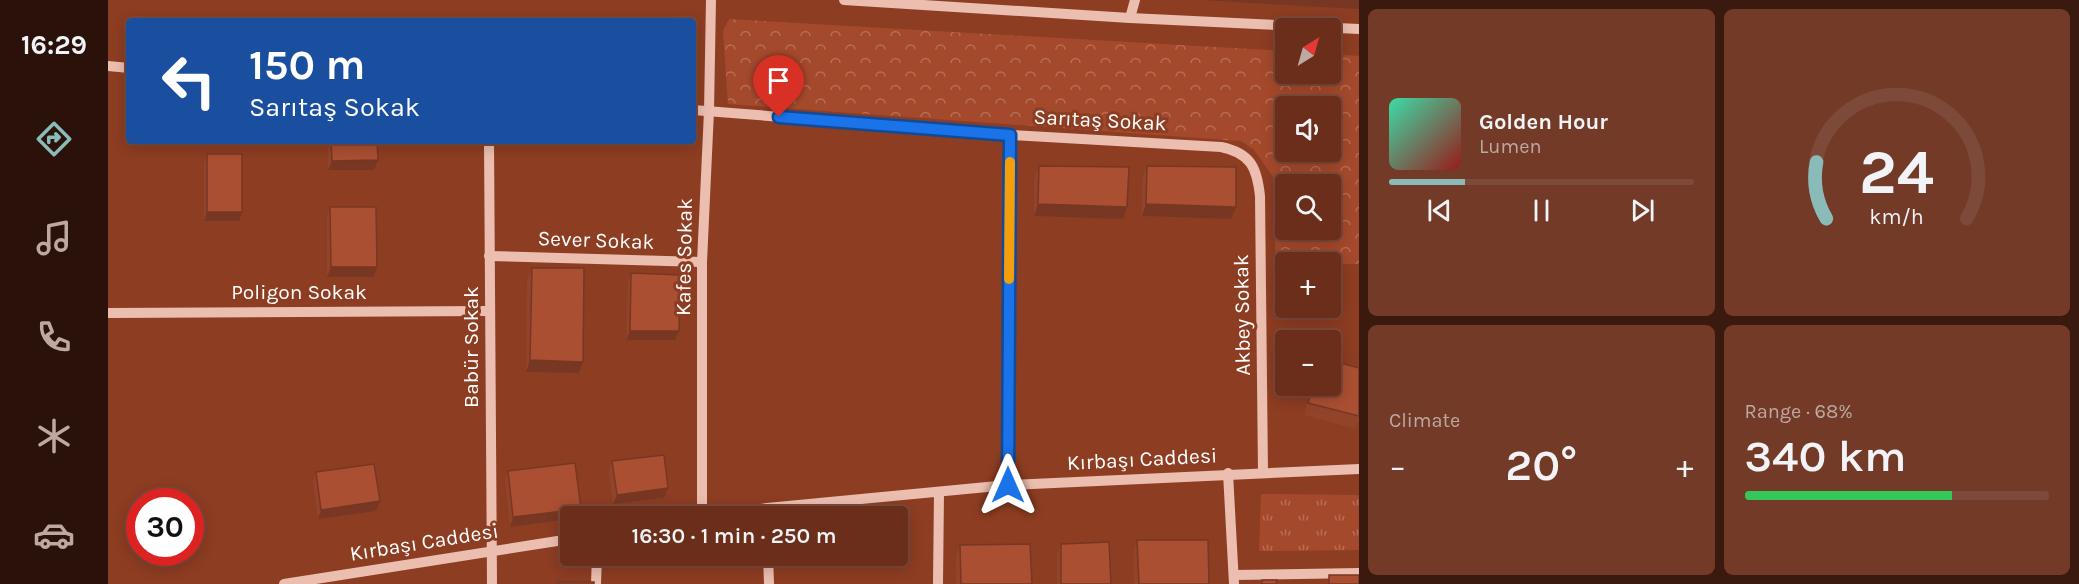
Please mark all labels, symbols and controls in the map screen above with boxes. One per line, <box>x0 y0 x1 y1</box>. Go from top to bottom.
north arrow <box>1275 18 1341 84</box>
map controls <box>1275 18 1341 396</box>
text: 16:29 <box>21 29 87 61</box>
text: 150 m <box>249 40 365 90</box>
icon: left <box>150 42 228 120</box>
pin <box>753 55 804 117</box>
icon: arrive <box>762 64 795 97</box>
text: Sarıtaş Sokak <box>249 91 420 123</box>
button: sound <box>1275 96 1341 162</box>
street label: Sarıtaş Sokak <box>1033 105 1167 135</box>
text: Golden Hour <box>1479 109 1608 135</box>
icon: directions <box>33 118 75 160</box>
text: Lumen <box>1479 135 1542 158</box>
text: 24 <box>1859 137 1934 210</box>
button: search <box>1275 174 1341 240</box>
icon: previous <box>1423 194 1456 227</box>
icon: pause <box>1525 194 1558 227</box>
icon: next <box>1626 194 1659 227</box>
street label: Kafes Sokak <box>671 198 697 316</box>
text: km/h <box>1870 205 1924 230</box>
icon: music <box>33 217 75 259</box>
street label: Sever Sokak <box>537 226 655 254</box>
button: + <box>1275 252 1341 318</box>
street label: Akbey Sokak <box>1229 254 1255 376</box>
street label: Poligon Sokak <box>231 280 367 304</box>
street label: Babür Sokak <box>459 286 483 408</box>
icon: phone <box>33 316 75 358</box>
button: − <box>1275 330 1341 396</box>
text: Range · 68% <box>1745 400 1853 423</box>
text: Climate <box>1389 409 1460 432</box>
icon: climate <box>33 415 75 457</box>
text: 340 km <box>1745 430 1906 482</box>
text: 20° <box>1505 439 1577 491</box>
street label: Kırbaşı Caddesi <box>1066 443 1218 475</box>
text: − <box>1389 447 1406 485</box>
text: + <box>1676 447 1694 485</box>
position arrow <box>976 453 1040 517</box>
speed limit sign: 30 <box>126 488 204 566</box>
icon: car <box>33 514 75 556</box>
street label: Kırbaşı Caddesi <box>348 518 500 566</box>
text: 16:30 · 1 min · 250 m <box>631 523 837 549</box>

